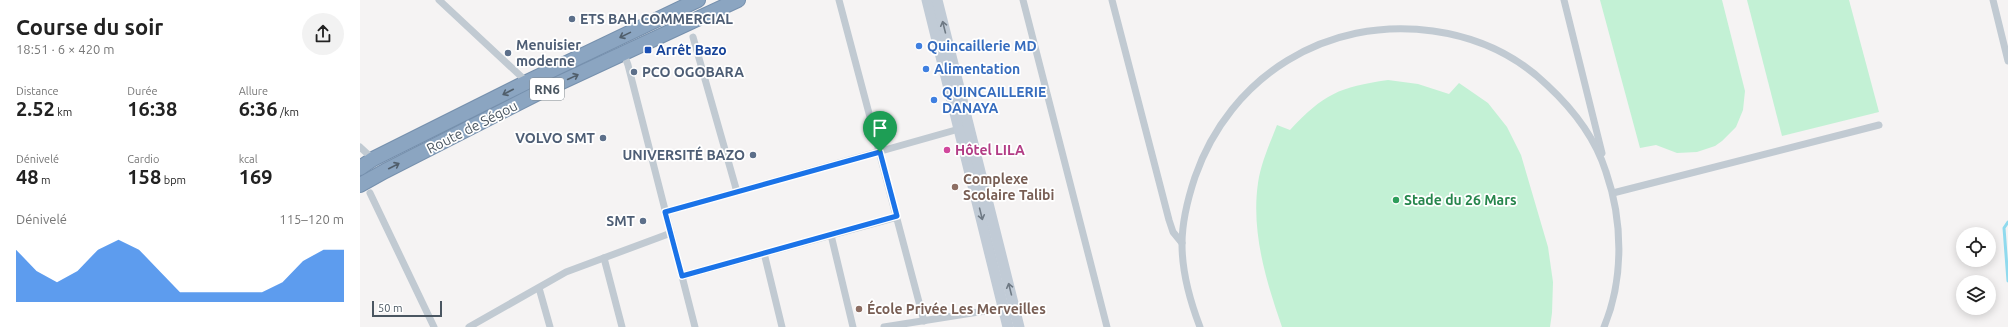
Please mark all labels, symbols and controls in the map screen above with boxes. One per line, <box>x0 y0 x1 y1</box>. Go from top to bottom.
place label: ETS BAH COMMERCIAL <box>580 11 733 27</box>
button: share <box>302 13 344 55</box>
text: Course du soir <box>16 14 163 39</box>
marker: ETS BAH COMMERCIAL <box>567 14 577 24</box>
one-way arrow <box>940 21 947 34</box>
one-way arrow <box>620 32 632 39</box>
place label: Menuisier moderne <box>516 37 581 69</box>
place label: Quincaillerie MD <box>927 38 1037 54</box>
marker: Quincaillerie MD <box>914 41 924 51</box>
text: 18:51 · 6 × 420 m <box>16 42 115 56</box>
place label: Arrêt Bazo <box>656 42 727 58</box>
marker: Arrêt Bazo <box>643 45 653 55</box>
marker: Menuisier moderne <box>503 48 513 58</box>
place label: Alimentation <box>934 61 1020 77</box>
place label: PCO OGOBARA <box>642 64 744 80</box>
marker: Alimentation <box>921 64 931 74</box>
marker: PCO OGOBARA <box>629 67 639 77</box>
one-way arrow <box>567 73 579 80</box>
road number: RN6 <box>530 78 564 100</box>
place label: QUINCAILLERIE DANAYA <box>942 84 1046 116</box>
text: Distance <box>16 85 59 97</box>
text: Durée <box>127 85 158 97</box>
text: Allure <box>239 85 268 97</box>
one-way arrow <box>503 88 515 96</box>
marker: QUINCAILLERIE DANAYA <box>929 95 939 105</box>
text: 2.52 <box>16 97 55 120</box>
text: 16:38 <box>127 97 177 120</box>
text: 6:36 <box>239 97 277 120</box>
street label: Route de Ségou <box>424 97 520 157</box>
text: km <box>55 106 72 118</box>
text: /km <box>277 106 299 118</box>
pin <box>863 111 897 152</box>
icon: arrive <box>869 117 891 139</box>
place label: VOLVO SMT <box>515 130 596 146</box>
marker: VOLVO SMT <box>598 133 608 143</box>
place label: Hôtel LILA <box>955 142 1025 158</box>
marker: Hôtel LILA <box>942 145 952 155</box>
place label: UNIVERSITÉ BAZO <box>622 146 745 163</box>
marker: UNIVERSITÉ BAZO <box>748 150 758 160</box>
text: Dénivelé <box>16 153 59 165</box>
text: Cardio <box>127 153 159 165</box>
text: kcal <box>239 153 258 165</box>
one-way arrow <box>388 162 400 169</box>
text: 48 <box>16 165 39 188</box>
text: 158 <box>127 165 161 188</box>
text: 169 <box>239 165 273 188</box>
place label: Complexe Scolaire Talibi <box>963 171 1055 203</box>
text: m <box>39 174 51 186</box>
text: bpm <box>161 174 186 186</box>
marker: Complexe Scolaire Talibi <box>950 182 960 192</box>
place label: Stade du 26 Mars <box>1404 192 1517 208</box>
marker: Stade du 26 Mars <box>1391 195 1401 205</box>
one-way arrow <box>977 208 985 221</box>
text: Dénivelé <box>16 212 67 226</box>
text: 115–120 m <box>279 212 344 226</box>
place label: SMT <box>606 213 636 229</box>
marker: SMT <box>638 216 648 226</box>
map controls <box>1956 227 1996 315</box>
button: locate <box>1956 227 1996 267</box>
button: layers <box>1956 275 1996 315</box>
one-way arrow <box>1005 283 1013 296</box>
scale bar <box>372 299 442 318</box>
place label: École Privée Les Merveilles <box>867 300 1046 317</box>
text: 50 m <box>378 302 402 314</box>
marker: École Privée Les Merveilles <box>854 304 864 314</box>

